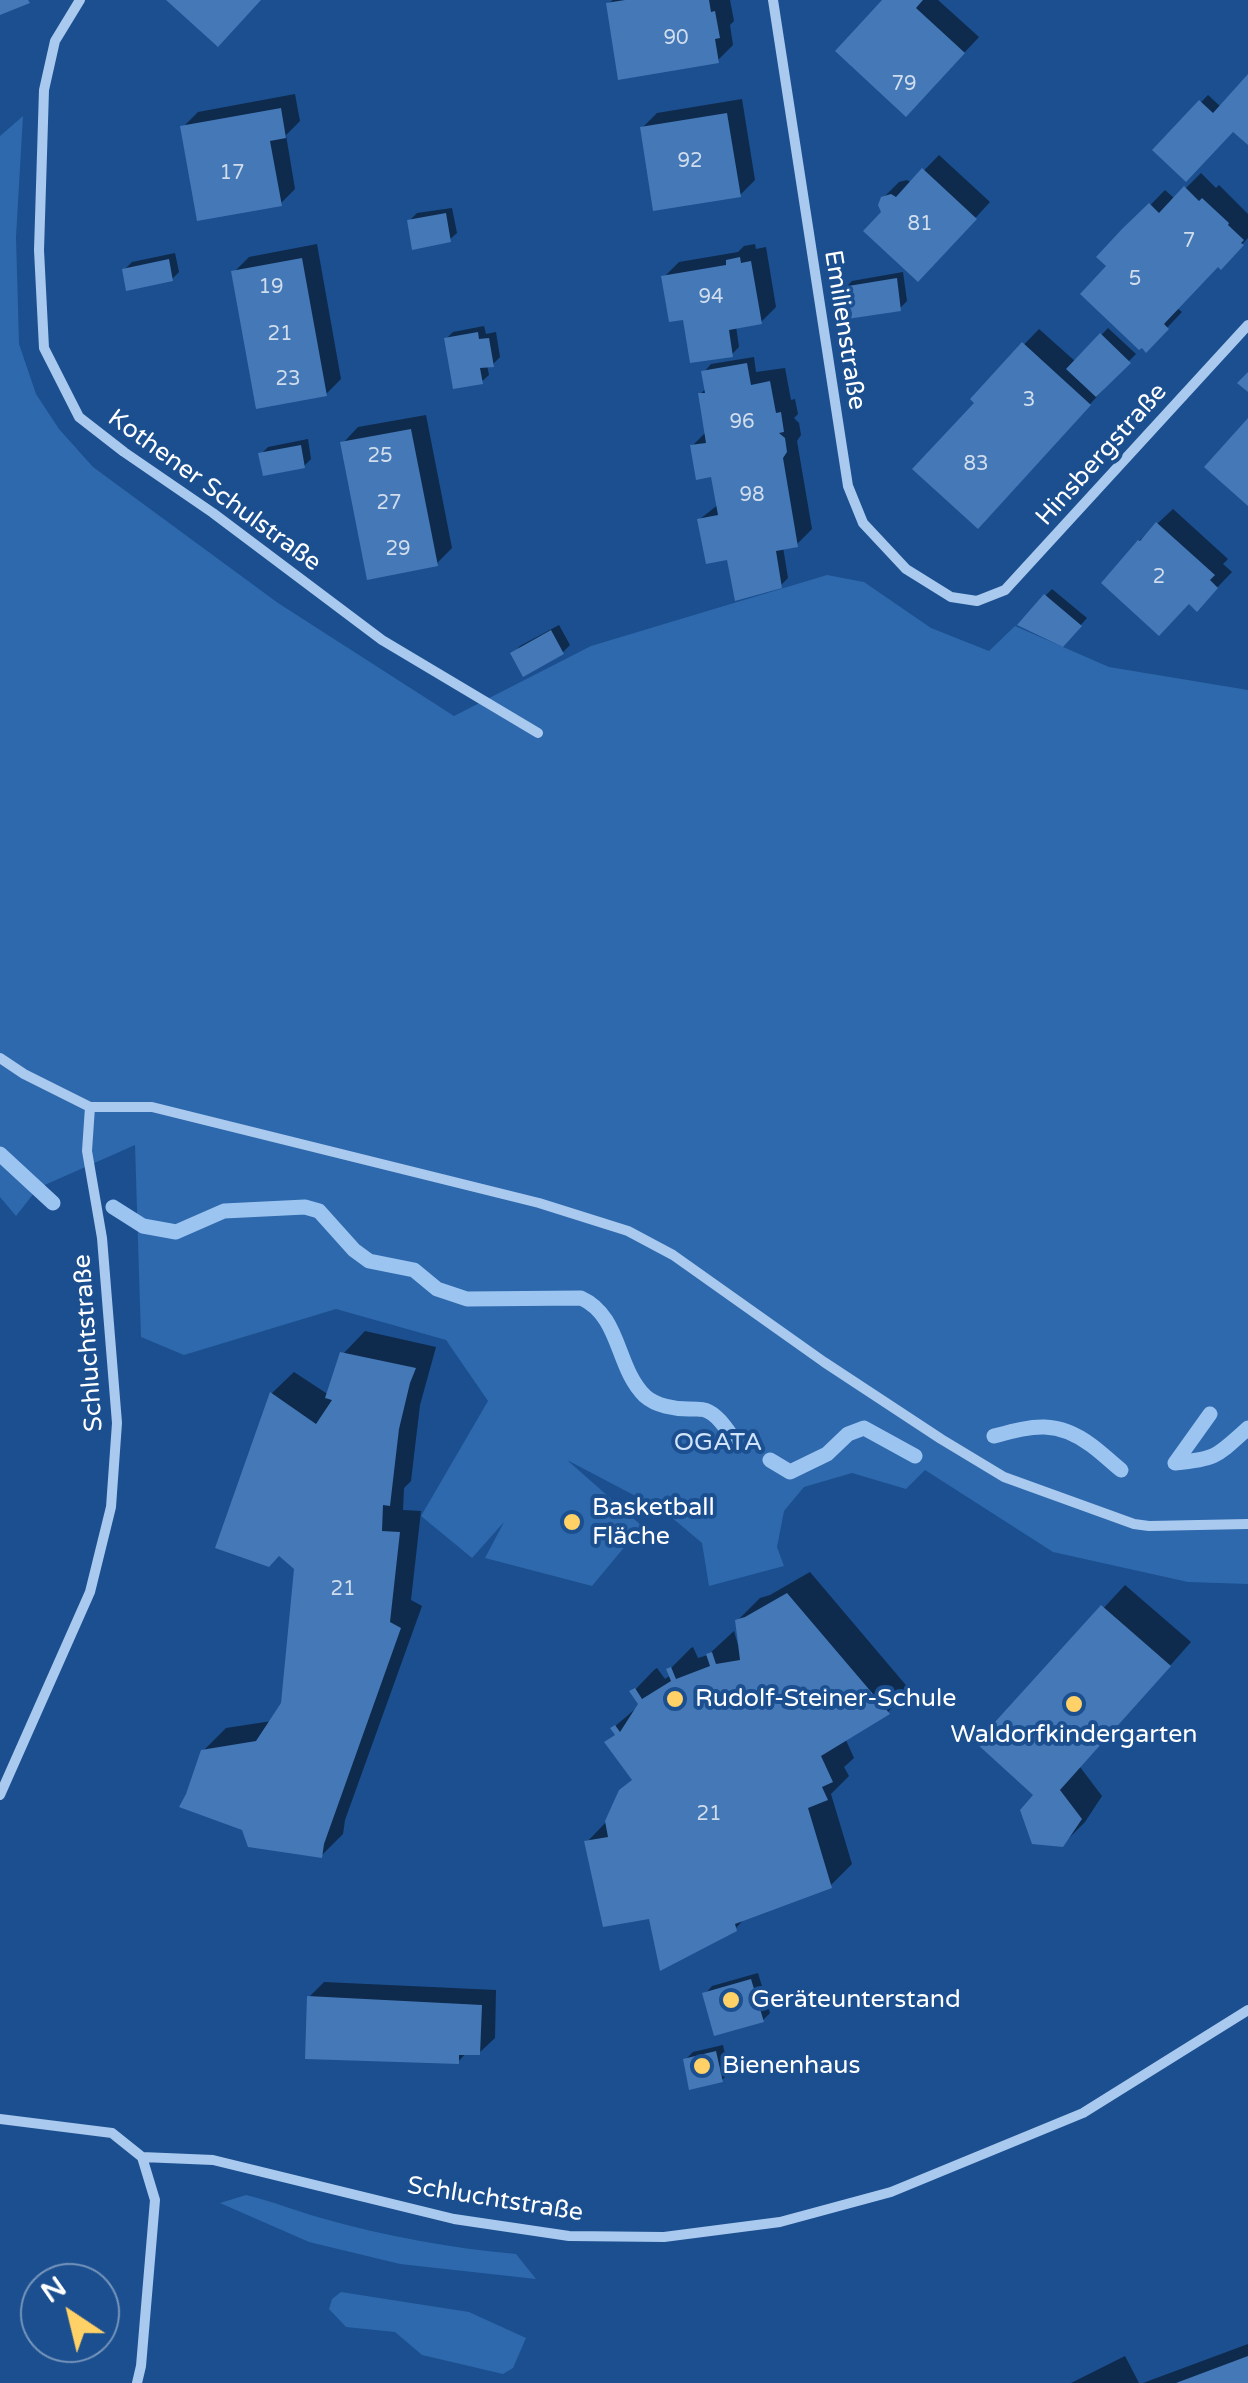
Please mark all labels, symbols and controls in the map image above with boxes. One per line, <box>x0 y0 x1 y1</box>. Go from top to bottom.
house number: 90 <box>663 27 689 51</box>
house number: 79 <box>891 73 917 97</box>
house number: 92 <box>677 150 703 174</box>
house number: 17 <box>219 162 245 186</box>
house number: 81 <box>907 213 933 237</box>
house number: 7 <box>1183 230 1195 254</box>
street label: Emilienstraße <box>817 248 871 412</box>
house number: 5 <box>1129 268 1141 292</box>
house number: 19 <box>258 276 284 300</box>
house number: 94 <box>698 286 724 310</box>
house number: 21 <box>267 323 293 347</box>
house number: 23 <box>275 368 301 392</box>
street label: Hinsbergstraße <box>1030 378 1174 532</box>
house number: 3 <box>1023 389 1035 413</box>
street label: Kothener Schulstraße <box>102 404 326 578</box>
house number: 96 <box>729 411 755 435</box>
house number: 25 <box>367 445 393 469</box>
house number: 83 <box>963 453 989 477</box>
house number: 98 <box>739 484 765 508</box>
house number: 27 <box>376 492 402 516</box>
house number: 29 <box>385 538 411 562</box>
house number: 2 <box>1153 566 1165 590</box>
street label: Schluchtstraße <box>68 1253 110 1433</box>
park label: OGATA <box>674 1428 762 1458</box>
place label: Basketball Fläche <box>592 1493 715 1552</box>
marker: Basketball Fläche <box>561 1511 583 1533</box>
house number: 21 <box>330 1578 356 1602</box>
place label: Rudolf-Steiner-Schule <box>695 1684 956 1714</box>
marker: Rudolf-Steiner-Schule <box>664 1688 686 1710</box>
marker: Waldorfkindergarten <box>1063 1693 1085 1715</box>
place label: Waldorfkindergarten <box>951 1720 1197 1750</box>
house number: 21 <box>696 1803 722 1827</box>
place label: Geräteunterstand <box>751 1985 961 2015</box>
marker: Geräteunterstand <box>720 1989 742 2011</box>
place label: Bienenhaus <box>722 2051 860 2081</box>
marker: Bienenhaus <box>691 2055 713 2077</box>
street label: Schluchtstraße <box>405 2171 585 2229</box>
north arrow <box>20 2263 120 2363</box>
text: N <box>35 2270 73 2310</box>

